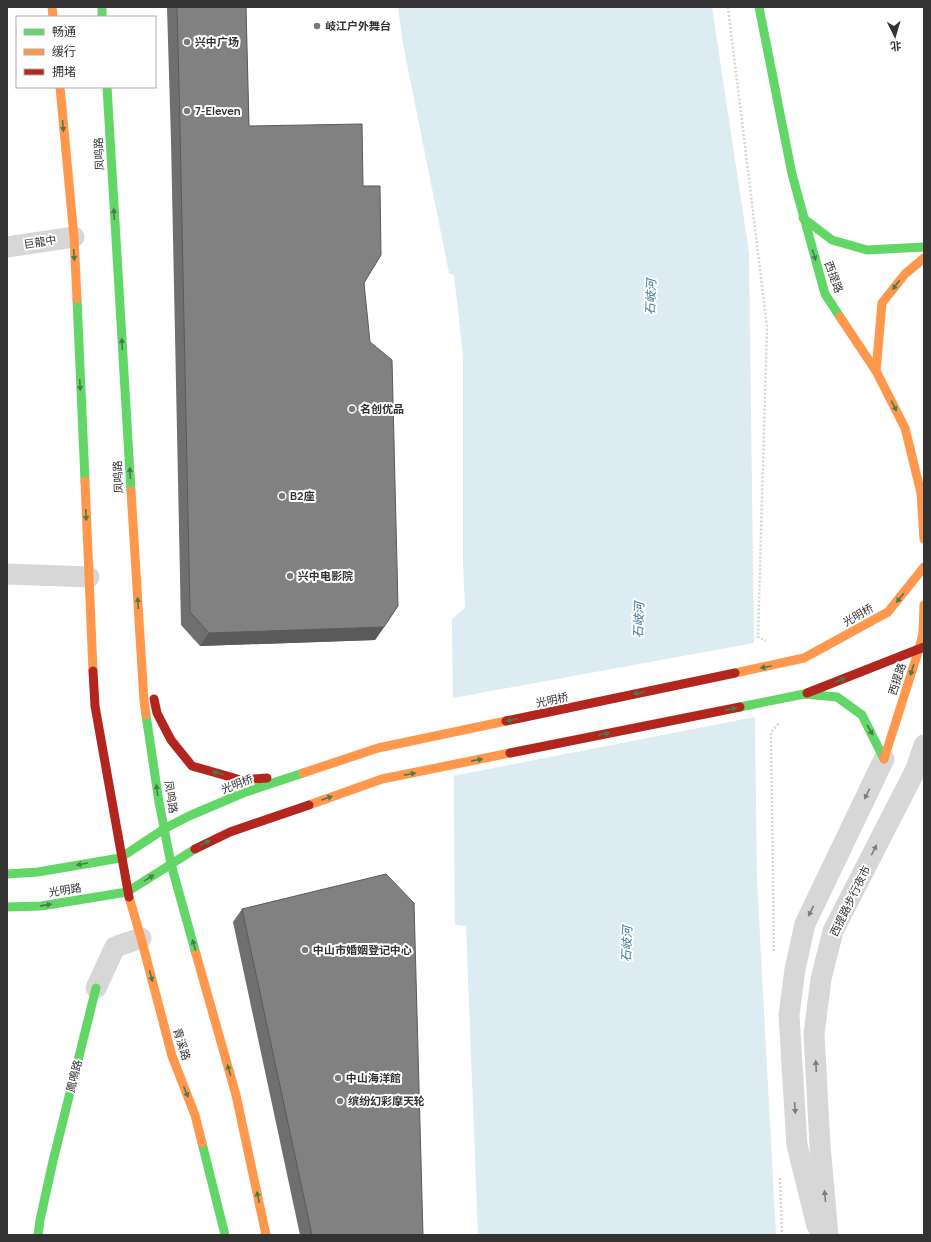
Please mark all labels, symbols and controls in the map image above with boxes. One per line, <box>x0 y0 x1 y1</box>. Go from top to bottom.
legend <box>16 16 156 88</box>
north arrow <box>875 16 915 56</box>
place label: 岐江户外舞台 <box>325 18 391 33</box>
marker: 岐江户外舞台 <box>312 21 322 31</box>
text: 畅通 <box>52 23 76 40</box>
place label: 兴中广场 <box>195 34 239 49</box>
marker: 兴中广场 <box>182 37 192 47</box>
text: 北 <box>890 39 902 54</box>
text: 缓行 <box>52 43 76 60</box>
text: 拥堵 <box>52 63 76 80</box>
place label: 7-Eleven <box>195 103 241 118</box>
marker: 7-Eleven <box>182 106 192 116</box>
one-way arrow <box>60 120 67 132</box>
street label: 凤鸣路 <box>90 137 107 171</box>
one-way arrow <box>111 208 118 220</box>
street label: 巨龍中 <box>22 232 57 251</box>
one-way arrow <box>71 249 78 261</box>
one-way arrow <box>811 250 817 262</box>
street label: 西提路 <box>822 259 847 295</box>
water label: 石岐河 <box>641 277 660 315</box>
one-way arrow <box>892 279 900 290</box>
one-way arrow <box>119 337 125 350</box>
one-way arrow <box>77 379 84 391</box>
one-way arrow <box>890 400 897 411</box>
place label: 名创优品 <box>360 401 404 416</box>
marker: 名创优品 <box>347 404 357 414</box>
street label: 凤鸣路 <box>109 460 126 494</box>
one-way arrow <box>126 467 133 479</box>
place label: B2座 <box>290 488 315 503</box>
marker: B2座 <box>277 491 287 501</box>
one-way arrow <box>83 509 89 522</box>
place label: 兴中电影院 <box>298 568 353 583</box>
marker: 兴中电影院 <box>285 571 295 581</box>
one-way arrow <box>895 592 904 603</box>
one-way arrow <box>135 597 142 609</box>
water label: 石岐河 <box>629 600 648 638</box>
street label: 光明桥 <box>840 600 876 629</box>
street label: 西提路 <box>884 661 909 697</box>
one-way arrow <box>760 664 772 670</box>
one-way arrow <box>909 665 915 677</box>
one-way arrow <box>835 676 847 682</box>
street label: 光明桥 <box>534 689 570 710</box>
one-way arrow <box>633 691 645 697</box>
one-way arrow <box>725 705 738 711</box>
one-way arrow <box>506 718 518 724</box>
one-way arrow <box>867 724 874 736</box>
one-way arrow <box>598 731 610 737</box>
one-way arrow <box>470 757 483 763</box>
one-way arrow <box>212 770 224 776</box>
one-way arrow <box>404 770 416 776</box>
street label: 光明桥 <box>219 771 255 796</box>
street label: 凤鸣路 <box>162 779 181 814</box>
one-way arrow <box>154 784 160 797</box>
one-way arrow <box>864 789 870 800</box>
one-way arrow <box>321 795 333 801</box>
one-way arrow <box>199 840 210 846</box>
one-way arrow <box>871 845 877 856</box>
one-way arrow <box>75 862 88 868</box>
street label: 西提路步行夜市 <box>826 863 873 939</box>
one-way arrow <box>143 874 155 881</box>
street label: 光明路 <box>47 880 82 899</box>
one-way arrow <box>40 902 52 908</box>
one-way arrow <box>808 906 814 917</box>
water label: 石岐河 <box>617 924 636 962</box>
one-way arrow <box>191 939 197 951</box>
place label: 中山市婚姻登记中心 <box>313 942 412 957</box>
marker: 中山市婚姻登记中心 <box>300 945 310 955</box>
one-way arrow <box>148 970 154 982</box>
street label: 青溪路 <box>170 1026 194 1062</box>
street label: 鳳鳴路 <box>62 1058 85 1094</box>
one-way arrow <box>813 1059 819 1072</box>
one-way arrow <box>226 1064 232 1076</box>
place label: 中山海洋館 <box>346 1070 401 1085</box>
marker: 中山海洋館 <box>333 1073 343 1083</box>
one-way arrow <box>183 1086 189 1097</box>
place label: 缤纷幻彩摩天轮 <box>348 1093 425 1108</box>
marker: 缤纷幻彩摩天轮 <box>335 1096 345 1106</box>
one-way arrow <box>791 1102 798 1114</box>
one-way arrow <box>821 1190 828 1202</box>
one-way arrow <box>254 1191 260 1203</box>

